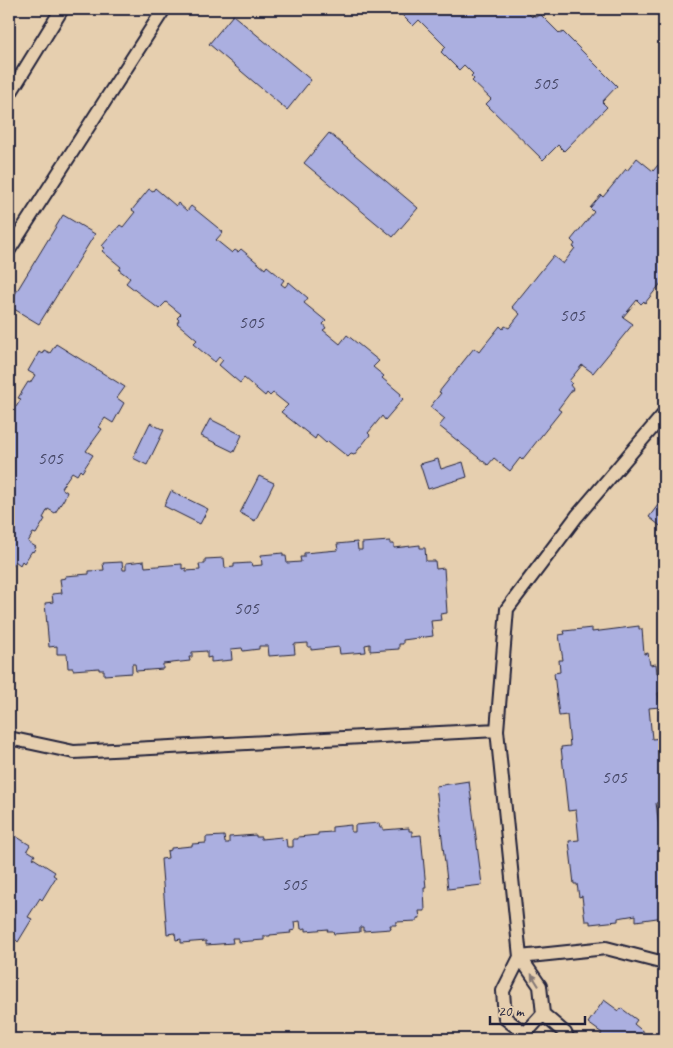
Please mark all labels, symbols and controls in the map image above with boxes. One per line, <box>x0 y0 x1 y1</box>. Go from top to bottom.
house number: 505 <box>532 71 559 95</box>
house number: 505 <box>559 303 586 327</box>
house number: 505 <box>238 310 265 334</box>
house number: 505 <box>37 446 64 470</box>
house number: 505 <box>233 596 260 620</box>
house number: 505 <box>601 765 628 789</box>
house number: 505 <box>281 872 308 896</box>
one-way arrow <box>531 973 540 986</box>
scale bar <box>490 993 586 1025</box>
text: 20 m <box>498 1002 525 1021</box>

